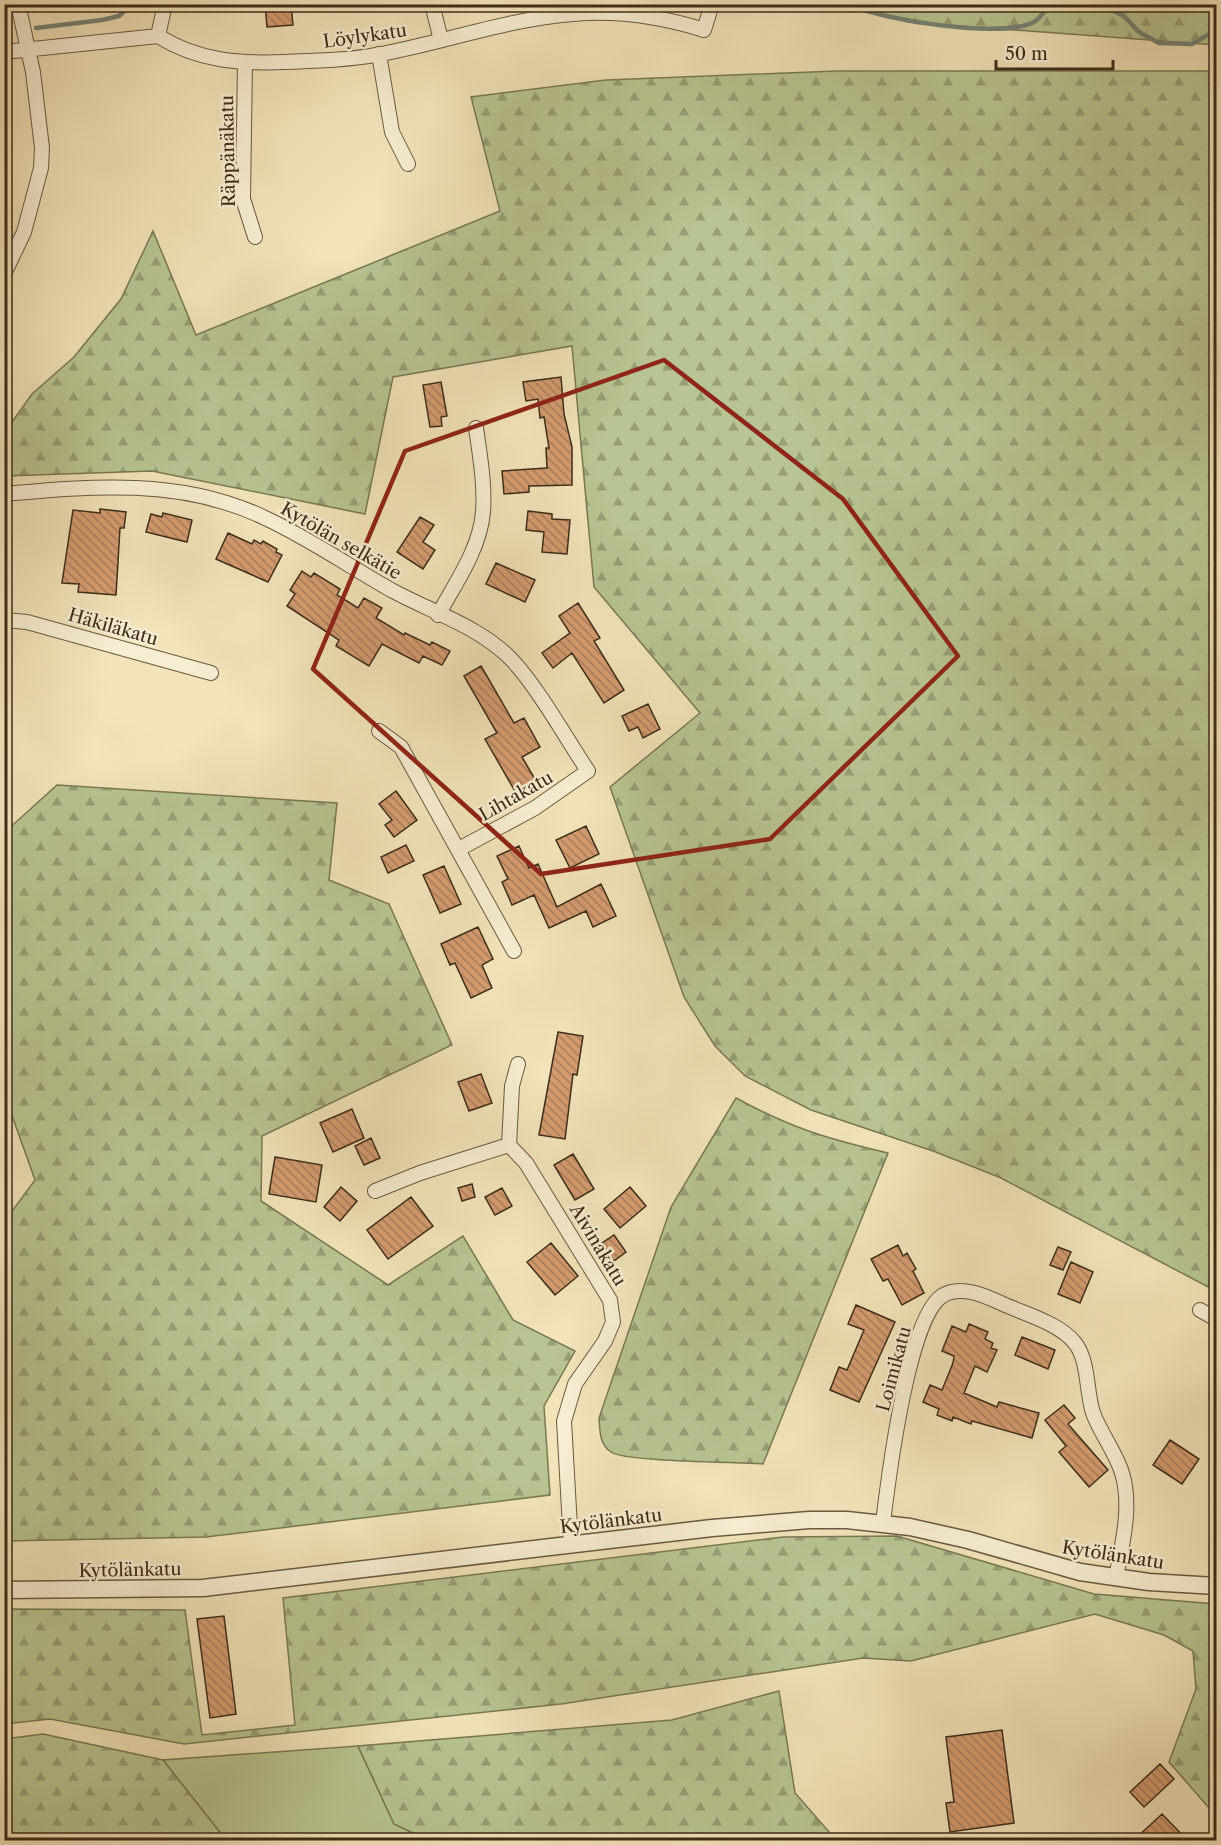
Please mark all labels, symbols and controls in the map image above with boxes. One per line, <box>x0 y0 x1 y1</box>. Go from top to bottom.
street label: Löylykatu <box>322 19 408 53</box>
scale bar <box>996 33 1113 71</box>
text: 50 m <box>1005 43 1048 65</box>
street label: Räppänäkatu <box>216 95 240 207</box>
street label: Kytölän selkätie <box>277 498 405 584</box>
street label: Häkiläkatu <box>66 604 160 650</box>
street label: Lihtakatu <box>475 766 557 826</box>
street label: Aivinakatu <box>564 1199 631 1290</box>
street label: Loimikatu <box>872 1324 916 1414</box>
street label: Kytölänkatu <box>559 1504 663 1538</box>
street label: Kytölänkatu <box>1060 1536 1166 1574</box>
street label: Kytölänkatu <box>78 1558 182 1582</box>

